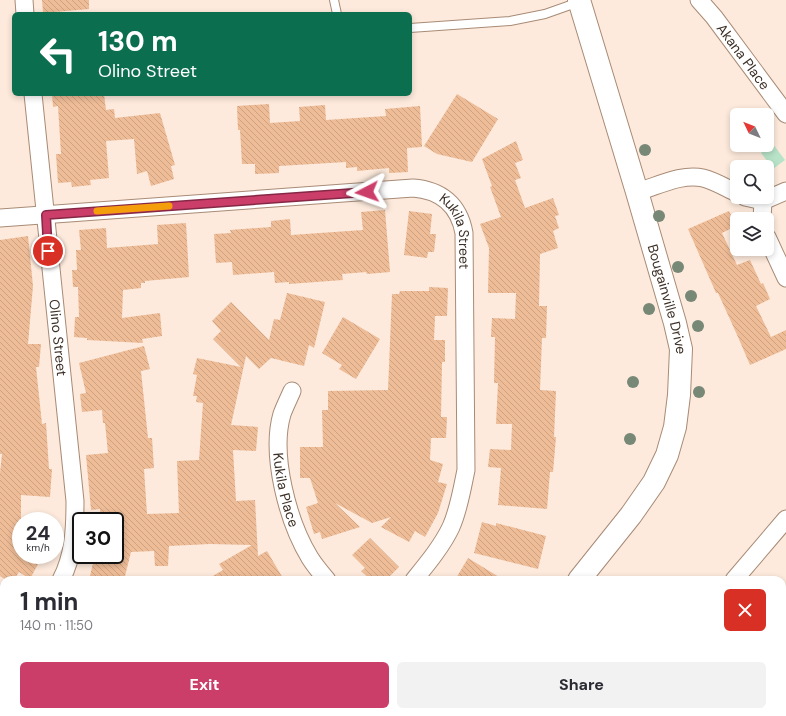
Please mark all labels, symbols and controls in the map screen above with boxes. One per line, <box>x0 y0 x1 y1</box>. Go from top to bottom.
street label: Akana Place <box>713 20 774 93</box>
text: 130 m <box>98 23 178 60</box>
icon: left <box>32 28 84 80</box>
text: Olino Street <box>98 59 197 83</box>
north arrow <box>730 108 774 152</box>
map controls <box>730 108 774 256</box>
button: search <box>730 160 774 204</box>
position arrow <box>346 171 388 213</box>
street label: Kukila Street <box>436 189 473 269</box>
button: layers <box>730 212 774 256</box>
pin <box>31 234 65 268</box>
icon: arrive <box>37 240 59 262</box>
street label: Bougainville Drive <box>644 242 690 354</box>
street label: Olino Street <box>45 298 71 377</box>
street label: Kukila Place <box>269 452 303 530</box>
speed limit sign: 30 <box>72 512 124 564</box>
text: 24 <box>26 520 50 546</box>
text: km/h <box>26 541 50 554</box>
text: 1 min <box>20 586 78 617</box>
button: close <box>724 589 766 631</box>
text: 140 m · 11:50 <box>20 617 93 634</box>
button: Exit <box>20 662 389 708</box>
button: Share <box>397 662 766 708</box>

